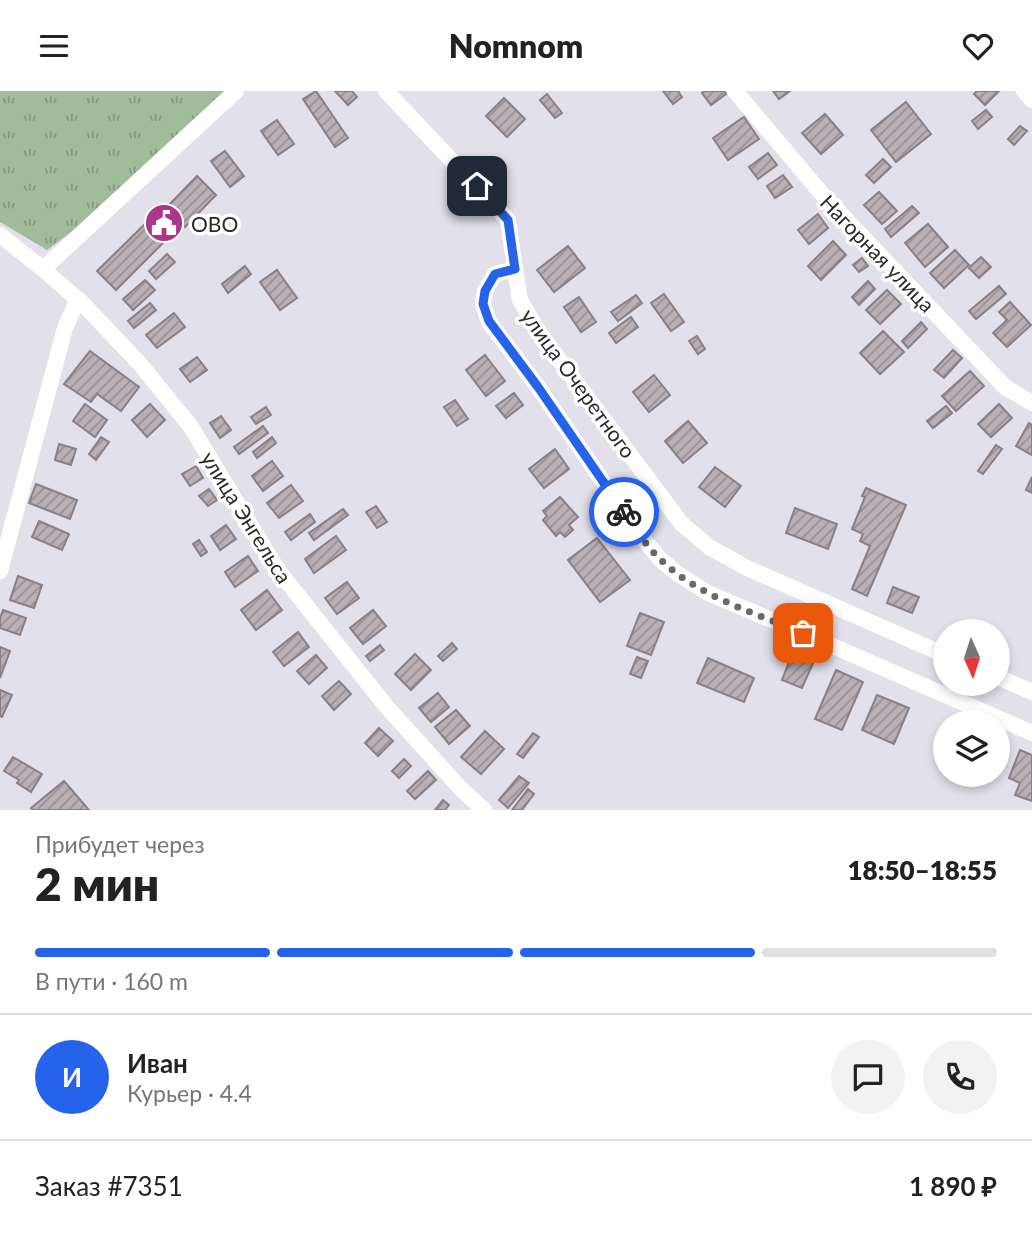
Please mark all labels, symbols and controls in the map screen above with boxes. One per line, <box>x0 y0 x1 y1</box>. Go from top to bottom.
text: Nomnom <box>449 26 583 65</box>
icon: menu <box>35 27 73 65</box>
icon: heart <box>959 27 997 65</box>
pin <box>447 156 507 216</box>
icon: home <box>458 167 496 205</box>
street label: Нагорная улица <box>816 189 940 317</box>
public building icon: ОВО <box>143 202 185 244</box>
place label: ОВО <box>191 211 238 236</box>
street label: улица Очеретного <box>516 303 642 463</box>
street label: улица Энгельса <box>196 447 298 587</box>
courier <box>589 477 659 547</box>
icon: bike <box>605 493 643 531</box>
pin <box>773 603 833 663</box>
icon: bag <box>784 614 822 652</box>
north arrow <box>933 619 1010 697</box>
map controls <box>933 619 1010 787</box>
button: layers <box>933 710 1010 787</box>
text: Прибудет через <box>35 830 205 858</box>
text: 18:50–18:55 <box>847 854 997 886</box>
text: 2 мин <box>35 856 159 911</box>
text: В пути · 160 m <box>35 967 188 995</box>
button: chat <box>831 1040 905 1114</box>
button: phone <box>923 1040 997 1114</box>
text: Иван <box>127 1047 188 1079</box>
text: И <box>62 1061 82 1093</box>
text: Курьер · 4.4 <box>127 1079 252 1107</box>
text: Заказ #7351 <box>35 1170 183 1202</box>
text: 1 890 ₽ <box>909 1170 997 1202</box>

